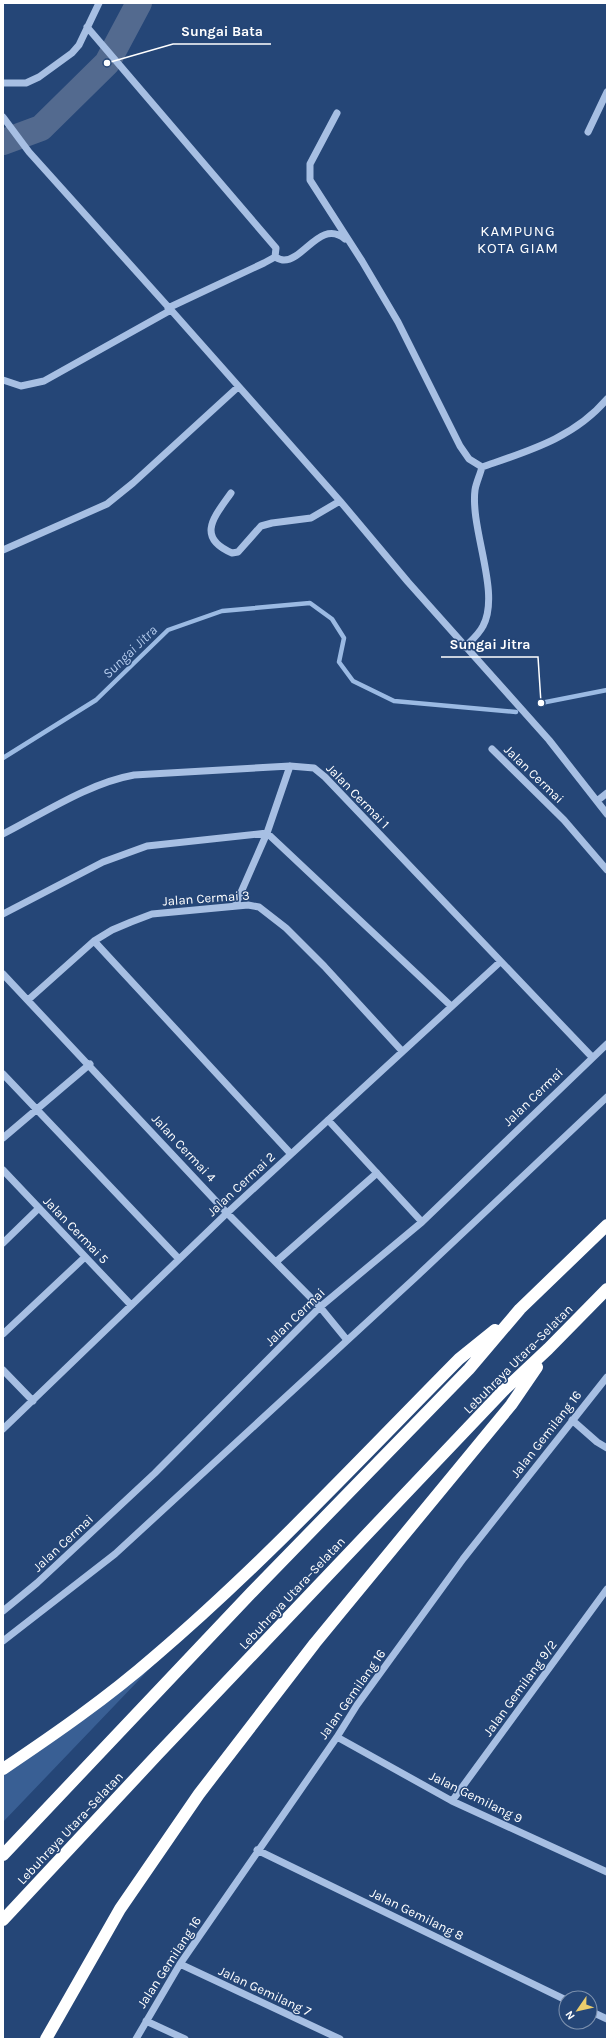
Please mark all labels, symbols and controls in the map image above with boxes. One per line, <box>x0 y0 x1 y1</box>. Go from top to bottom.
callout: Sungai Bata <box>173 18 271 44</box>
text: Sungai Bata <box>181 23 263 40</box>
district label: KAMPUNG KOTA GIAM <box>477 222 559 257</box>
water label: Sungai Jitra <box>99 622 161 682</box>
callout: Sungai Jitra <box>441 631 538 657</box>
text: Sungai Jitra <box>450 636 530 653</box>
street label: Jalan Cermai <box>501 742 567 806</box>
street label: Jalan Cermai 1 <box>323 761 393 831</box>
street label: Jalan Cermai 3 <box>162 887 250 909</box>
street label: Jalan Cermai <box>500 1065 566 1129</box>
street label: Jalan Cermai 4 <box>149 1111 219 1185</box>
street label: Jalan Cermai 2 <box>204 1149 278 1219</box>
street label: Jalan Cermai 5 <box>40 1193 112 1267</box>
street label: Jalan Cermai <box>262 1285 328 1349</box>
street label: Lebuhraya Utara–Selatan <box>460 1301 576 1417</box>
street label: Jalan Gemilang 16 <box>507 1388 585 1480</box>
street label: Jalan Cermai <box>30 1511 96 1575</box>
street label: Lebuhraya Utara–Selatan <box>236 1534 348 1652</box>
street label: Jalan Gemilang 9/2 <box>480 1637 560 1739</box>
street label: Jalan Gemilang 16 <box>315 1646 389 1742</box>
street label: Jalan Gemilang 9 <box>427 1768 525 1826</box>
street label: Lebuhraya Utara–Selatan <box>14 1769 126 1887</box>
street label: Jalan Gemilang 8 <box>368 1885 466 1943</box>
street label: Jalan Gemilang 16 <box>134 1913 204 2011</box>
street label: Jalan Gemilang 7 <box>216 1963 314 2019</box>
north arrow <box>558 1990 598 2030</box>
text: N <box>563 2008 578 2022</box>

